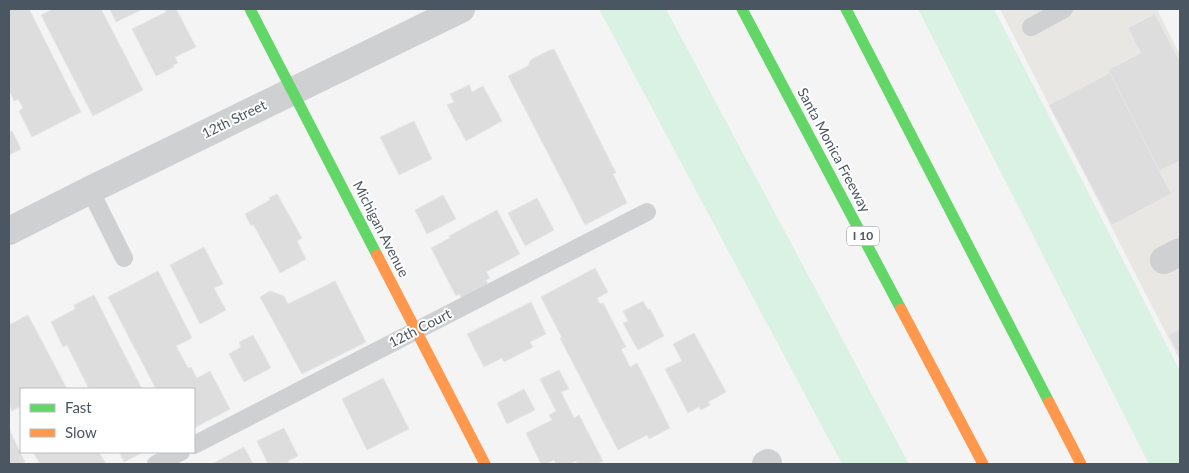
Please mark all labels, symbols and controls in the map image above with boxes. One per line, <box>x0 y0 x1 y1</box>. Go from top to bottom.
street label: Santa Monica Freeway <box>794 85 875 216</box>
street label: 12th Street <box>199 96 269 141</box>
street label: Michigan Avenue <box>350 178 413 280</box>
road number: I 10 <box>847 227 879 246</box>
street label: 12th Court <box>386 305 454 351</box>
legend <box>20 388 195 453</box>
text: Fast <box>65 398 92 416</box>
text: Slow <box>65 423 97 441</box>

